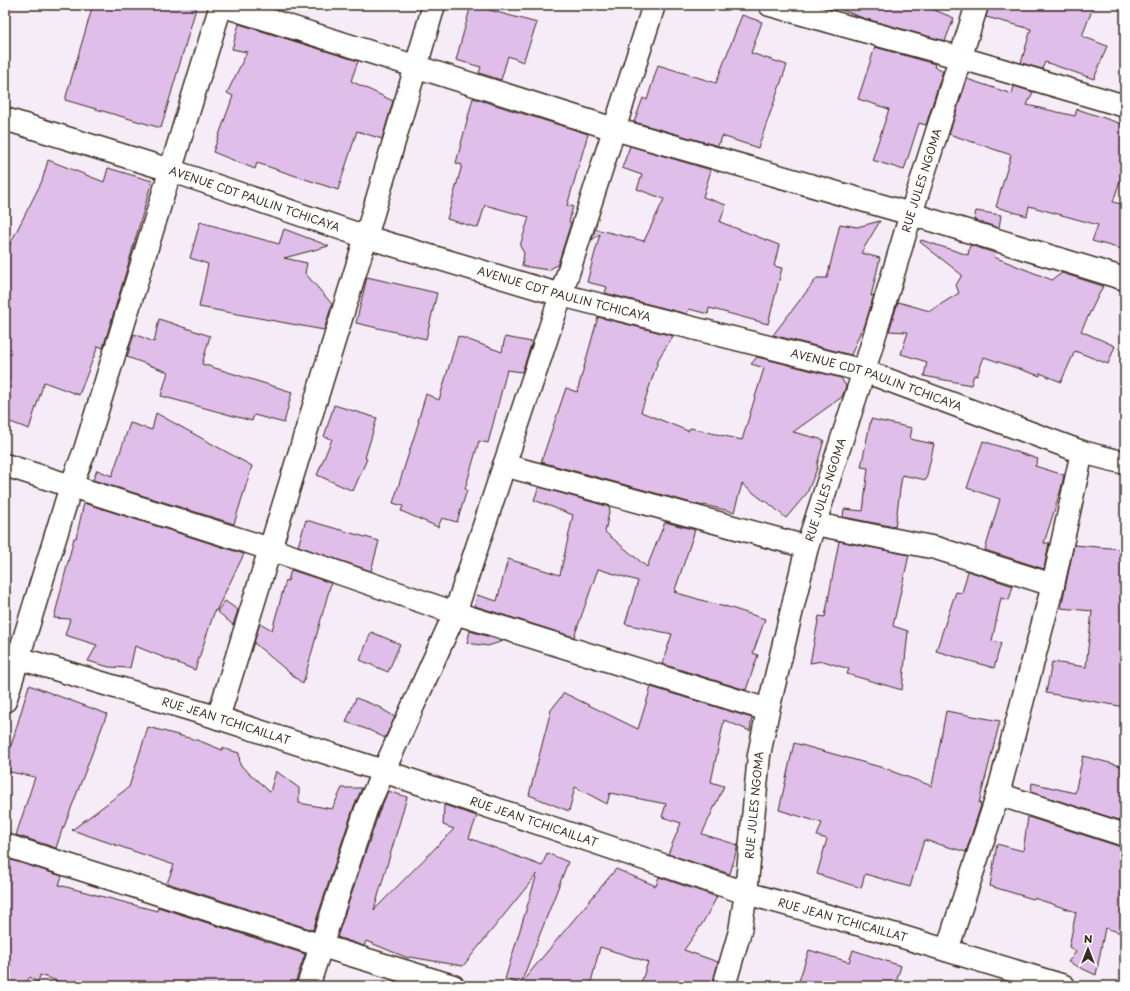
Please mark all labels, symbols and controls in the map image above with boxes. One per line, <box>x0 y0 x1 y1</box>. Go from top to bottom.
street label: RUE JULES NGOMA <box>897 126 946 234</box>
street label: AVENUE CDT PAULIN TCHICAYA <box>167 161 342 235</box>
street label: AVENUE CDT PAULIN TCHICAYA <box>475 262 653 325</box>
street label: AVENUE CDT PAULIN TCHICAYA <box>789 344 965 415</box>
street label: RUE JULES NGOMA <box>800 436 850 544</box>
street label: RUE JEAN TCHICAILLAT <box>160 692 293 749</box>
street label: RUE JULES NGOMA <box>740 750 767 860</box>
street label: RUE JEAN TCHICAILLAT <box>468 792 601 851</box>
street label: RUE JEAN TCHICAILLAT <box>776 893 910 946</box>
north arrow <box>1068 929 1108 969</box>
text: N <box>1084 930 1093 947</box>

